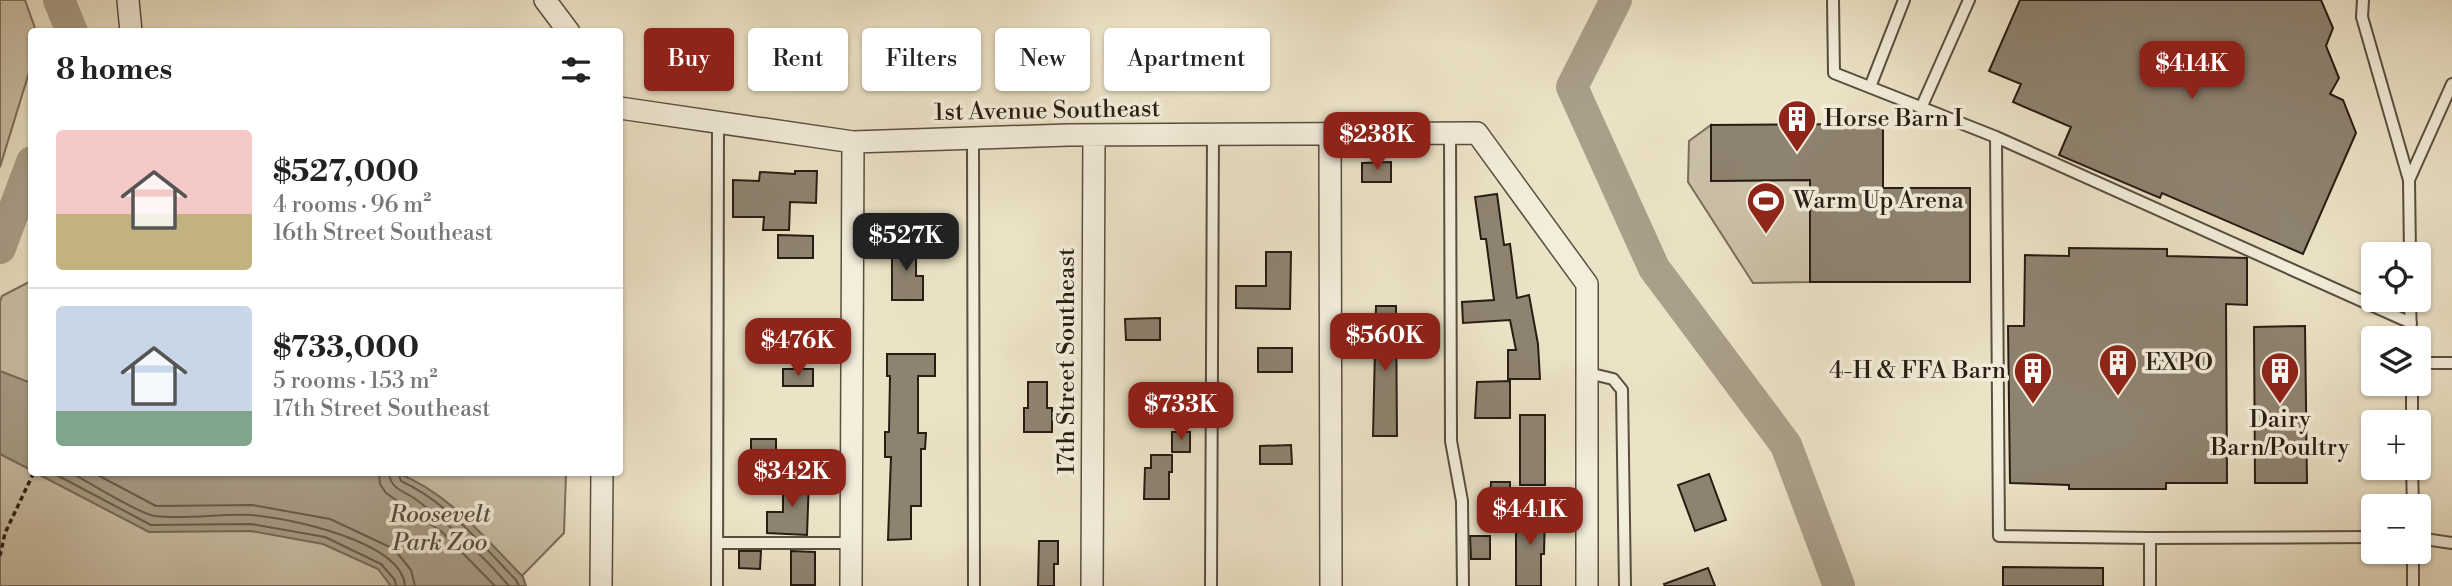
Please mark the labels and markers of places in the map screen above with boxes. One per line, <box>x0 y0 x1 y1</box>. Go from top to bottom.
pin: $414K <box>2143 42 2241 101</box>
building icon: Horse Barn I <box>1776 98 1818 153</box>
place label: Horse Barn I <box>1824 104 1963 134</box>
pin: $238K <box>1328 113 1426 172</box>
sports icon: Warm Up Arena <box>1745 180 1787 235</box>
place label: Warm Up Arena <box>1792 186 1964 216</box>
pin: $527K <box>857 214 955 273</box>
pin: $560K <box>1336 314 1434 373</box>
pin: $476K <box>749 318 847 378</box>
building icon: EXPO <box>2097 342 2139 397</box>
place label: EXPO <box>2145 348 2213 378</box>
building icon: 4-H & FFA Barn <box>2012 350 2054 405</box>
building icon: Dairy Barn/Poultry <box>2259 350 2301 405</box>
place label: 4-H & FFA Barn <box>1829 356 2006 386</box>
pin: $733K <box>1132 382 1230 442</box>
place label: Dairy Barn/Poultry <box>2209 405 2350 463</box>
pin: $342K <box>743 449 841 509</box>
pin: $441K <box>1481 488 1579 547</box>

